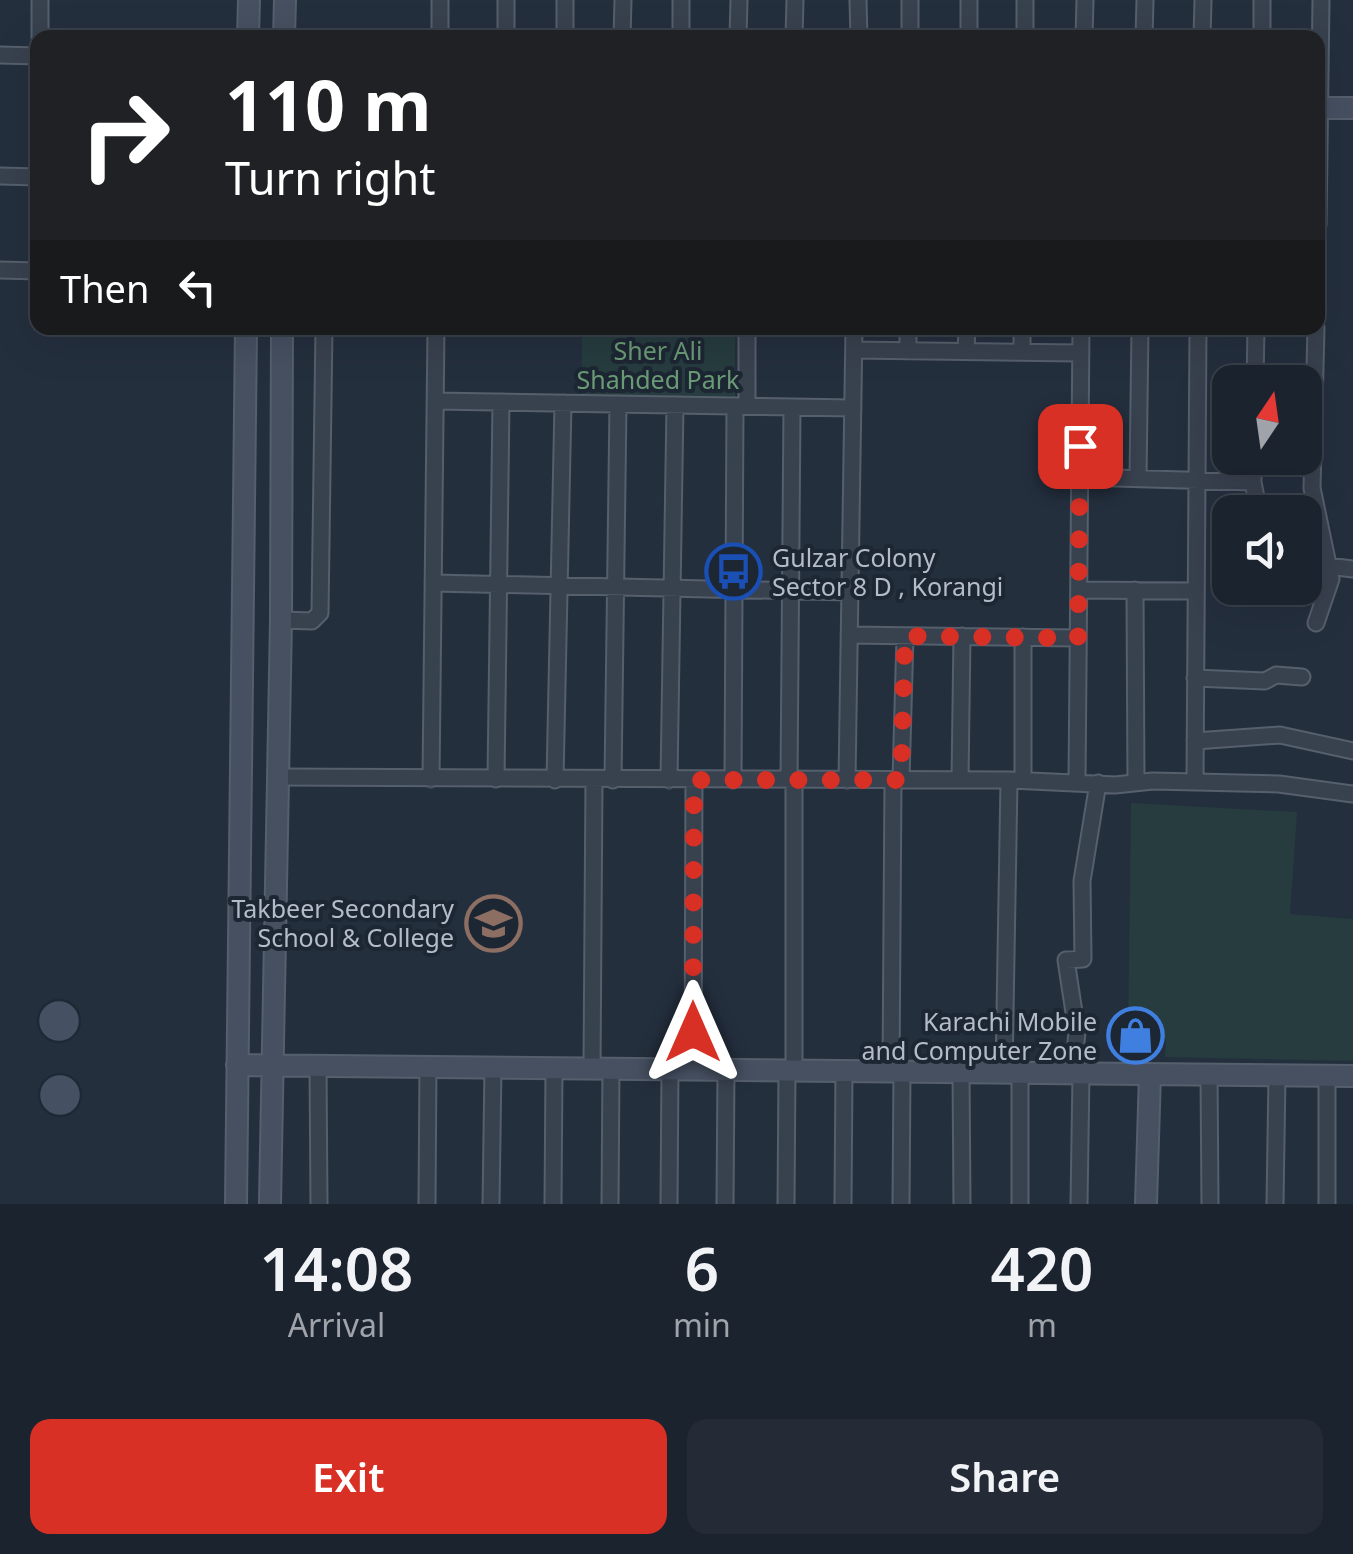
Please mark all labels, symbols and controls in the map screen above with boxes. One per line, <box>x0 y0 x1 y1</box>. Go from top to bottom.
text: 110 m <box>225 56 432 152</box>
icon: right <box>60 70 190 200</box>
text: Turn right <box>225 147 436 208</box>
icon: left <box>170 260 225 315</box>
text: Then <box>60 262 150 314</box>
park label: Sher Ali Shahded Park <box>577 333 740 396</box>
north arrow <box>1212 365 1322 475</box>
map controls <box>1212 365 1322 605</box>
pin <box>1038 404 1123 489</box>
icon: arrive <box>1053 419 1108 474</box>
button: sound <box>1212 495 1322 605</box>
place label: Gulzar Colony Sector 8 D , Korangi <box>772 540 1003 603</box>
bus stop icon: Gulzar Colony Sector 8 D , Korangi <box>703 542 763 602</box>
place label: Takbeer Secondary School & College <box>231 891 454 954</box>
school or university icon: Takbeer Secondary School & College <box>463 893 523 953</box>
position arrow <box>641 980 745 1084</box>
place label: Karachi Mobile and Computer Zone <box>862 1004 1097 1067</box>
shop icon: Karachi Mobile and Computer Zone <box>1106 1006 1166 1066</box>
text: 14:08 <box>260 1227 413 1309</box>
text: 6 <box>685 1227 719 1309</box>
text: 420 <box>990 1227 1093 1309</box>
text: Arrival <box>288 1303 385 1346</box>
text: min <box>673 1303 731 1346</box>
text: m <box>1027 1303 1057 1346</box>
button: Exit <box>30 1419 667 1534</box>
button: Share <box>687 1419 1323 1534</box>

